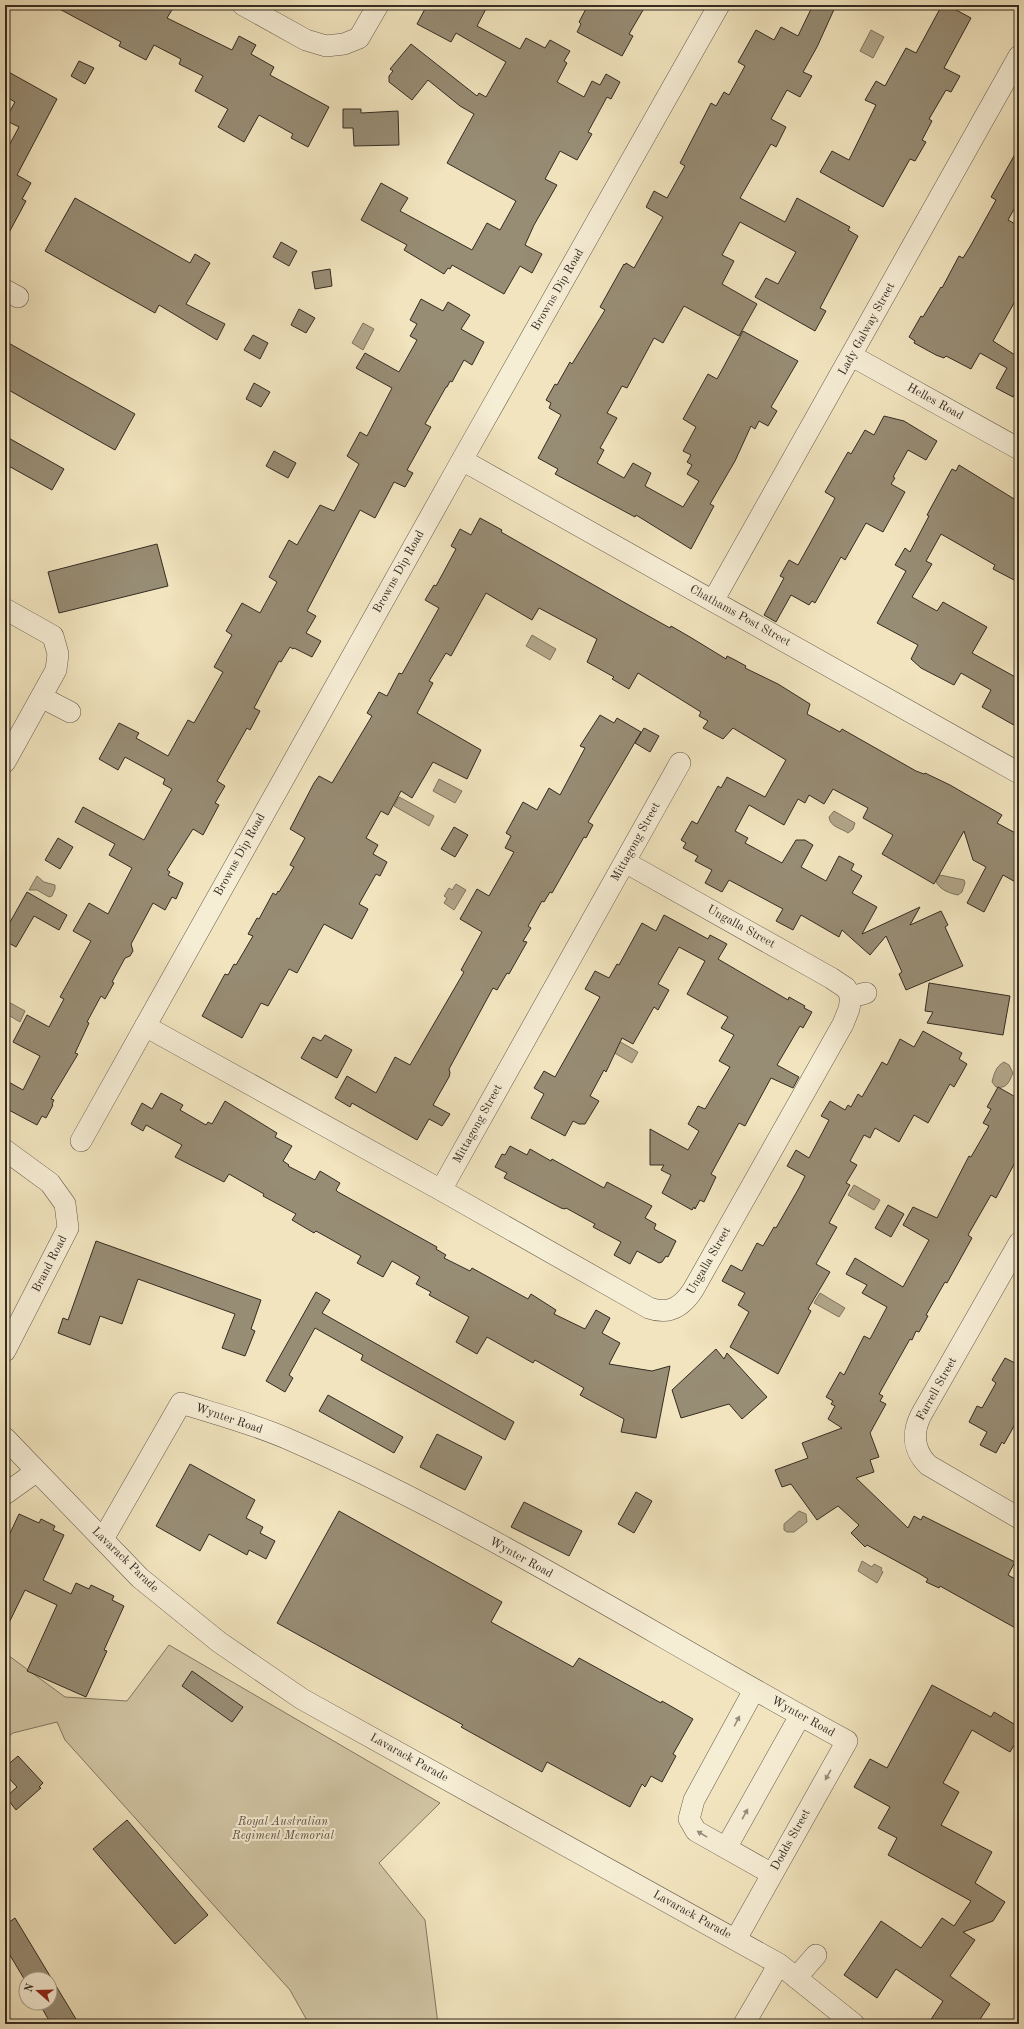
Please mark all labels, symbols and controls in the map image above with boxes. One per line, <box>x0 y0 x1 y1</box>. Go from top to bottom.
street label: Browns Dip Road <box>530 247 586 333</box>
street label: Lady Galway Street <box>837 281 897 377</box>
street label: Helles Road <box>905 382 965 422</box>
street label: Browns Dip Road <box>371 529 427 615</box>
street label: Chathams Post Street <box>688 583 792 649</box>
street label: Mittagong Street <box>609 801 663 883</box>
street label: Browns Dip Road <box>212 812 268 898</box>
street label: Ungalla Street <box>705 903 777 951</box>
street label: Mittagong Street <box>451 1083 505 1165</box>
street label: Ungalla Street <box>685 1225 733 1297</box>
street label: Brand Road <box>31 1234 69 1294</box>
street label: Farrell Street <box>915 1355 959 1423</box>
street label: Wynter Road <box>194 1402 264 1436</box>
street label: Lavarack Parade <box>89 1525 161 1595</box>
street label: Wynter Road <box>487 1536 555 1580</box>
street label: Wynter Road <box>769 1695 837 1739</box>
one-way arrow <box>733 1715 740 1726</box>
street label: Lavarack Parade <box>368 1732 451 1785</box>
one-way arrow <box>824 1769 831 1781</box>
street label: Dodds Street <box>769 1807 813 1873</box>
one-way arrow <box>741 1808 748 1820</box>
park label: Royal Australian Regiment Memorial <box>231 1816 334 1842</box>
one-way arrow <box>696 1830 708 1837</box>
street label: Lavarack Parade <box>651 1889 734 1942</box>
north arrow <box>18 1971 58 2011</box>
text: N <box>23 1982 37 1994</box>

